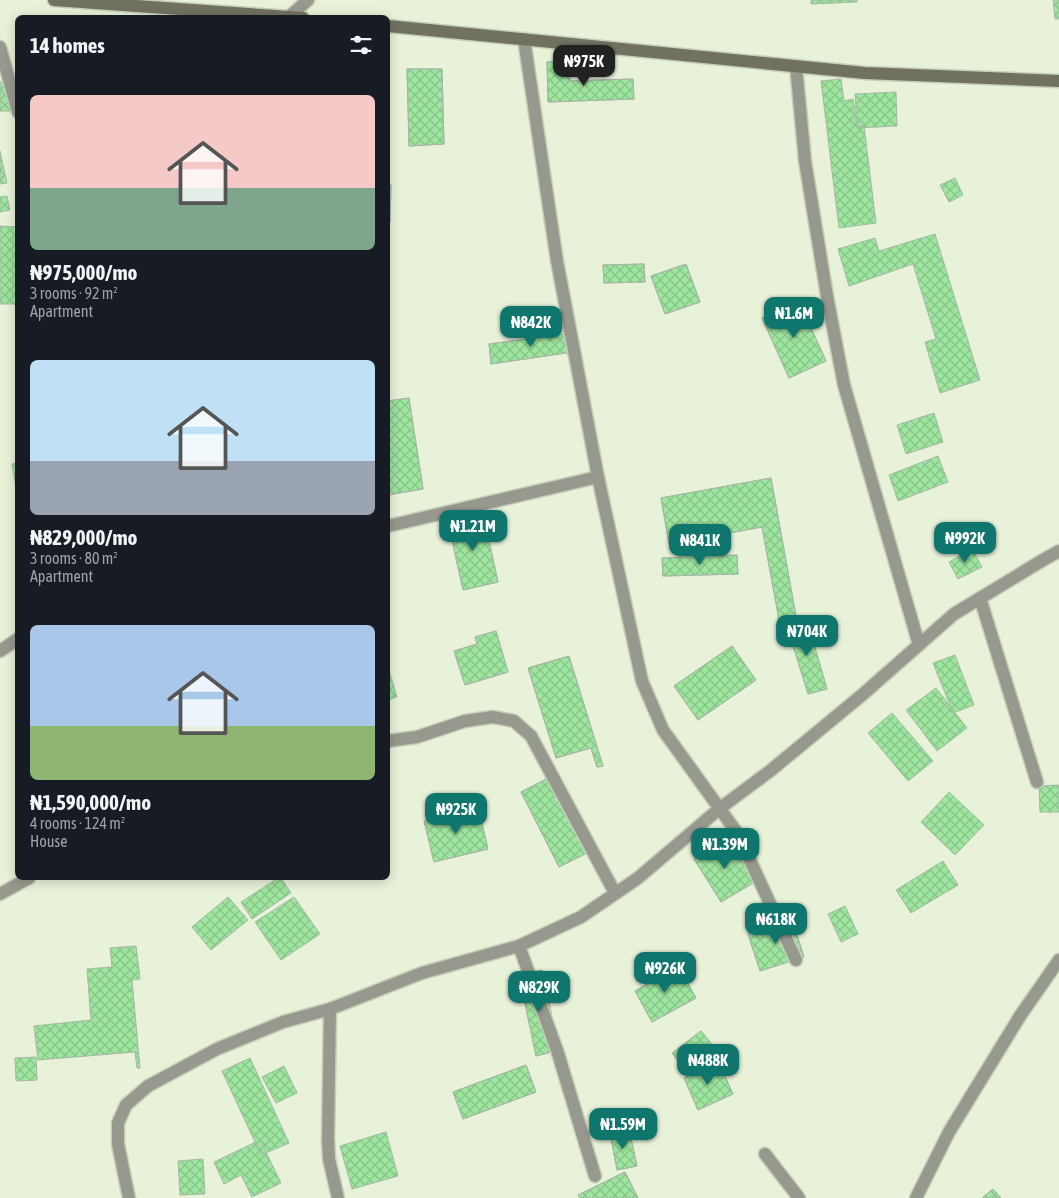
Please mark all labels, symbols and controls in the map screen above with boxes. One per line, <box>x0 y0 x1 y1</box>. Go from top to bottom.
icon: filters <box>347 31 375 59</box>
text: 14 homes <box>30 33 105 57</box>
pin: ₦975K <box>549 44 619 87</box>
text: ₦975K <box>564 52 604 70</box>
icon: home <box>158 128 248 218</box>
text: ₦975,000/mo <box>30 260 137 284</box>
text: 3 rooms · 92 m² <box>30 284 118 302</box>
pin: ₦1.6M <box>759 296 829 339</box>
text: Apartment <box>30 302 93 320</box>
text: ₦1.6M <box>775 304 813 322</box>
pin: ₦842K <box>496 306 566 348</box>
text: ₦842K <box>511 313 551 331</box>
icon: home <box>158 393 248 483</box>
pin: ₦1.21M <box>432 510 514 552</box>
text: ₦1.21M <box>450 517 496 535</box>
pin: ₦992K <box>930 522 1000 564</box>
pin: ₦841K <box>665 524 735 566</box>
text: ₦829,000/mo <box>30 525 137 549</box>
text: ₦992K <box>945 529 985 547</box>
text: ₦841K <box>680 531 720 549</box>
text: 3 rooms · 80 m² <box>30 549 118 567</box>
text: Apartment <box>30 567 93 585</box>
pin: ₦704K <box>772 614 842 657</box>
text: ₦704K <box>787 622 827 640</box>
icon: home <box>158 658 248 748</box>
text: ₦1,590,000/mo <box>30 790 151 814</box>
pin: ₦925K <box>421 792 491 835</box>
text: ₦925K <box>436 800 476 818</box>
text: 4 rooms · 124 m² <box>30 814 125 832</box>
pin: ₦1.39M <box>684 828 766 870</box>
text: House <box>30 832 67 850</box>
text: ₦1.39M <box>702 835 748 853</box>
pin: ₦618K <box>741 902 811 945</box>
text: ₦618K <box>756 910 796 928</box>
pin: ₦926K <box>630 952 700 994</box>
text: ₦926K <box>645 959 685 977</box>
pin: ₦829K <box>504 970 574 1013</box>
text: ₦829K <box>519 978 559 996</box>
pin: ₦488K <box>673 1044 743 1086</box>
text: ₦488K <box>688 1051 728 1069</box>
pin: ₦1.59M <box>582 1108 664 1150</box>
text: ₦1.59M <box>600 1115 646 1133</box>

